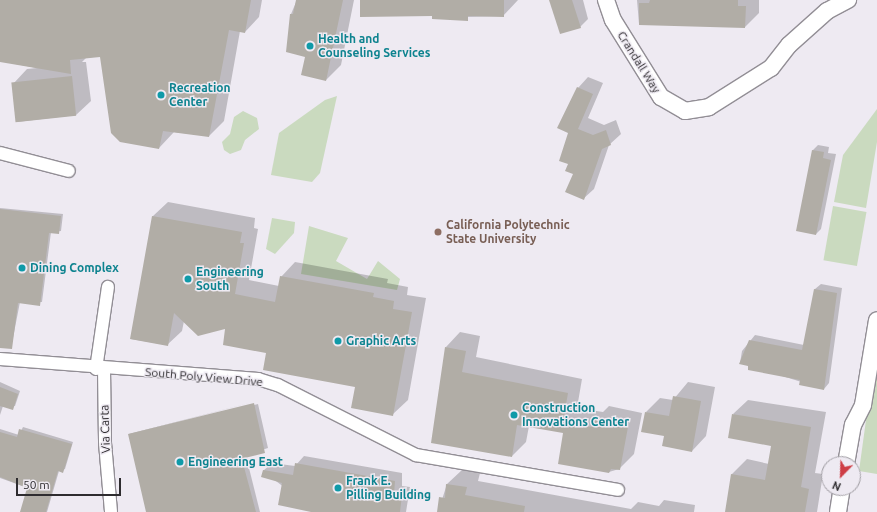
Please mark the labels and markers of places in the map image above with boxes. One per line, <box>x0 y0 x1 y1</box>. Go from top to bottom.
place label: Health and Counseling Services <box>318 32 430 60</box>
marker: Health and Counseling Services <box>305 41 315 51</box>
place label: Recreation Center <box>169 81 230 109</box>
marker: Recreation Center <box>156 90 166 100</box>
place label: California Polytechnic State University <box>446 218 570 246</box>
marker: California Polytechnic State University <box>433 227 443 237</box>
place label: Dining Complex <box>30 261 119 275</box>
marker: Dining Complex <box>17 263 27 273</box>
place label: Engineering South <box>196 265 264 293</box>
marker: Engineering South <box>183 274 193 284</box>
place label: Graphic Arts <box>346 334 416 348</box>
marker: Graphic Arts <box>333 336 343 346</box>
place label: Construction Innovations Center <box>522 401 629 429</box>
marker: Construction Innovations Center <box>509 410 519 420</box>
place label: Engineering East <box>188 455 283 469</box>
marker: Engineering East <box>175 457 185 467</box>
place label: Frank E. Pilling Building <box>346 474 431 502</box>
marker: Frank E. Pilling Building <box>333 483 343 493</box>

